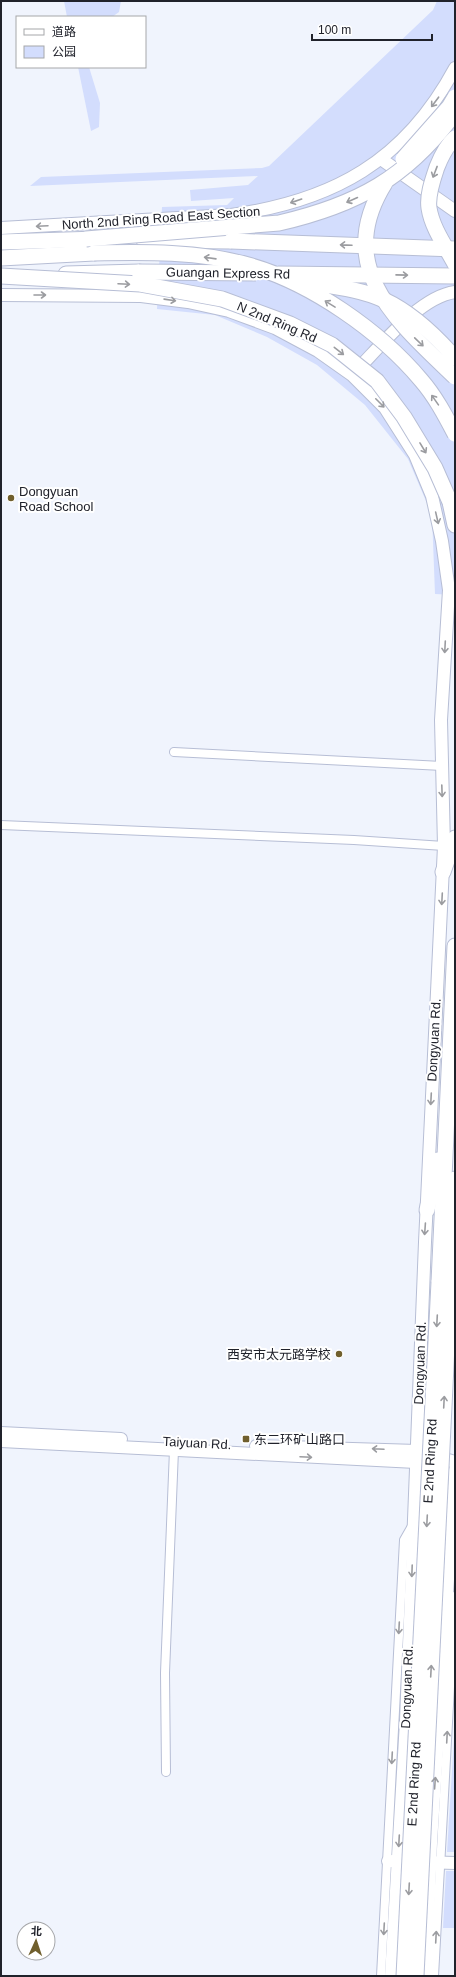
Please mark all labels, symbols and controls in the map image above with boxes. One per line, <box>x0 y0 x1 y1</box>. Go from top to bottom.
legend <box>16 16 146 68</box>
scale bar <box>312 16 432 42</box>
text: 100 m <box>318 23 351 37</box>
text: 道路 <box>52 25 76 39</box>
text: 公园 <box>52 45 76 59</box>
one-way arrow <box>431 96 439 107</box>
one-way arrow <box>431 165 439 177</box>
one-way arrow <box>346 197 358 205</box>
one-way arrow <box>290 198 303 205</box>
street label: North 2nd Ring Road East Section <box>61 204 261 232</box>
one-way arrow <box>36 223 49 230</box>
one-way arrow <box>340 242 353 249</box>
one-way arrow <box>204 254 217 262</box>
street label: Guangan Express Rd <box>166 264 290 282</box>
one-way arrow <box>395 271 408 279</box>
one-way arrow <box>117 280 130 287</box>
one-way arrow <box>33 291 46 299</box>
one-way arrow <box>163 296 176 304</box>
street label: N 2nd Ring Rd <box>235 298 319 346</box>
one-way arrow <box>325 300 336 308</box>
one-way arrow <box>414 338 424 347</box>
one-way arrow <box>334 346 345 355</box>
one-way arrow <box>431 395 439 406</box>
one-way arrow <box>375 398 385 408</box>
one-way arrow <box>419 442 427 453</box>
place label: Dongyuan Road School <box>19 484 94 514</box>
marker: Dongyuan Road School <box>6 493 16 503</box>
one-way arrow <box>434 511 441 524</box>
one-way arrow <box>442 640 449 653</box>
one-way arrow <box>439 784 446 797</box>
one-way arrow <box>438 892 445 905</box>
street label: Dongyuan Rd. <box>424 998 444 1082</box>
one-way arrow <box>428 1092 435 1105</box>
one-way arrow <box>422 1222 429 1235</box>
one-way arrow <box>433 1314 441 1327</box>
street label: Dongyuan Rd. <box>411 1321 429 1405</box>
place label: 西安市太元路学校 <box>227 1347 331 1362</box>
marker: 西安市太元路学校 <box>334 1349 344 1359</box>
one-way arrow <box>441 1396 448 1409</box>
street label: E 2nd Ring Rd <box>420 1418 440 1504</box>
place label: 东二环矿山路口 <box>254 1432 345 1447</box>
street label: Taiyuan Rd. <box>162 1434 232 1452</box>
marker: 东二环矿山路口 <box>241 1434 251 1444</box>
one-way arrow <box>372 1446 385 1453</box>
one-way arrow <box>299 1453 312 1460</box>
one-way arrow <box>423 1514 431 1527</box>
one-way arrow <box>408 1564 416 1577</box>
one-way arrow <box>396 1621 403 1634</box>
street label: Dongyuan Rd. <box>398 1645 416 1729</box>
one-way arrow <box>427 1665 435 1678</box>
one-way arrow <box>444 1731 451 1744</box>
street label: E 2nd Ring Rd <box>404 1741 424 1827</box>
one-way arrow <box>388 1751 396 1764</box>
one-way arrow <box>431 1777 438 1790</box>
one-way arrow <box>395 1834 402 1847</box>
one-way arrow <box>405 1882 412 1895</box>
north arrow <box>16 1921 56 1961</box>
one-way arrow <box>380 1922 388 1935</box>
text: 北 <box>31 1925 42 1937</box>
one-way arrow <box>433 1931 440 1944</box>

